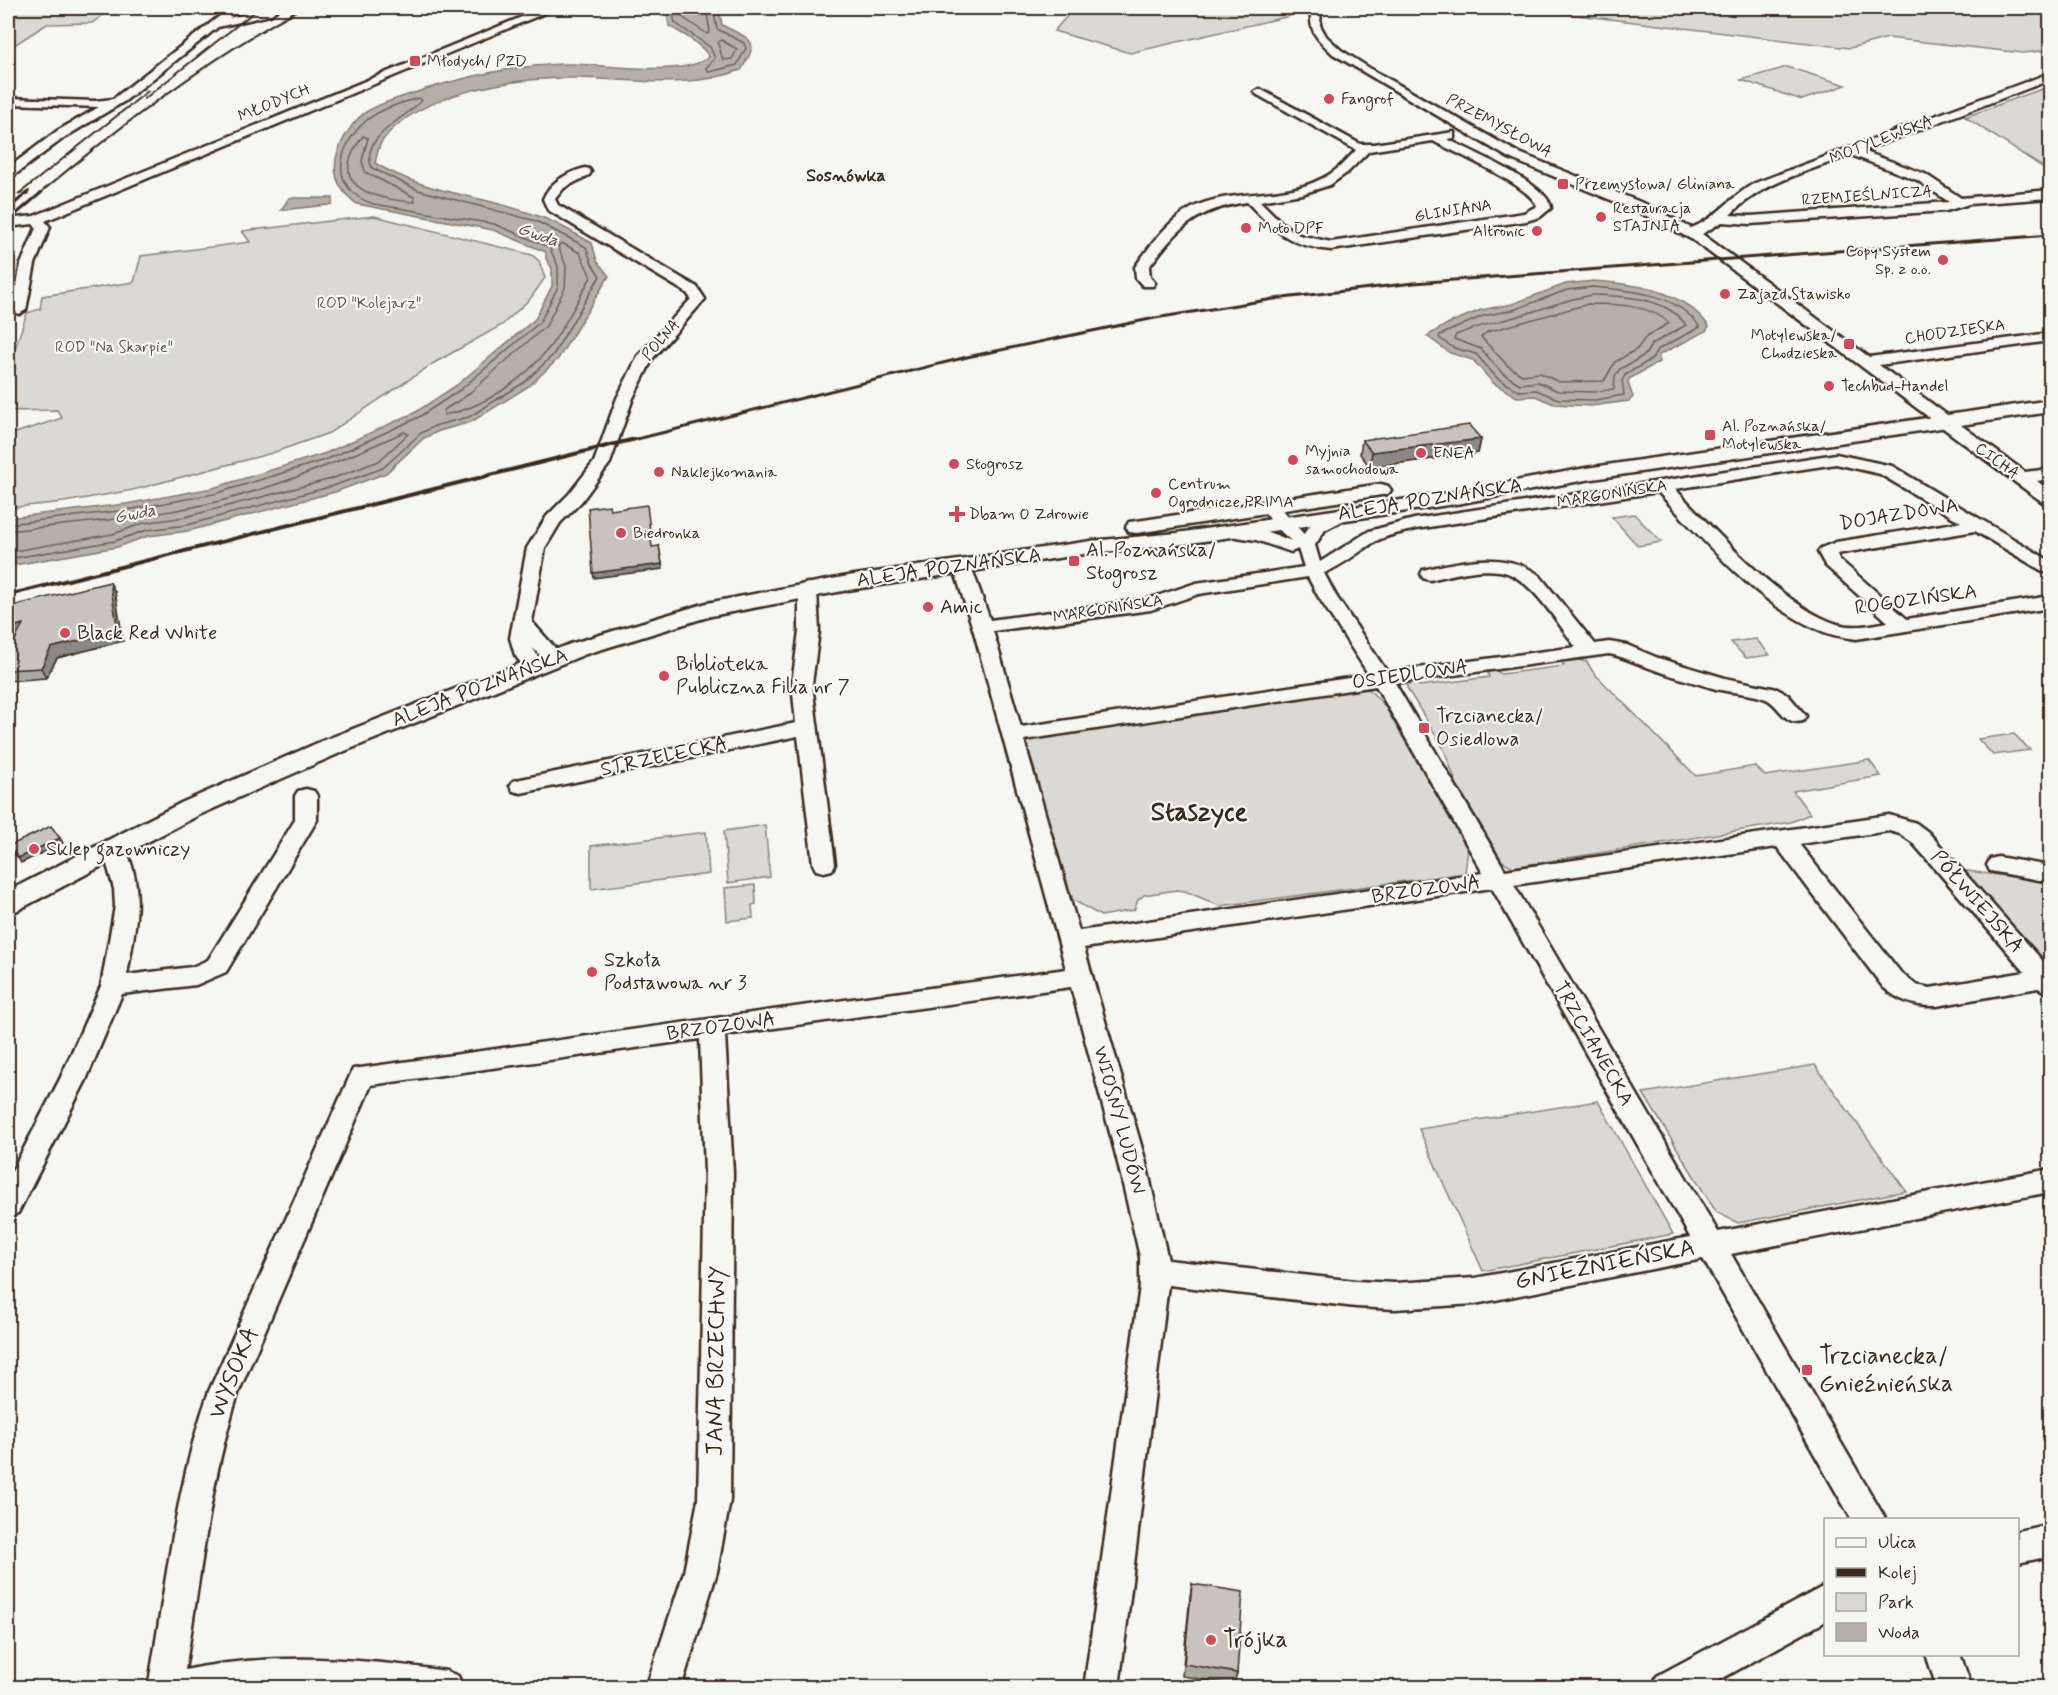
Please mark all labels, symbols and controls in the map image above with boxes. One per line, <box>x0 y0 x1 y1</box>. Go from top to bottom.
place label: Młodych/ PZD <box>427 51 527 72</box>
marker: Młodych/ PZD <box>408 54 422 68</box>
street label: MŁODYCH <box>235 79 313 127</box>
place label: Fangrof <box>1341 89 1394 111</box>
street label: PRZEMYSŁOWA <box>1443 89 1555 163</box>
marker: Fangrof <box>1322 92 1336 106</box>
street label: MOTYLEWSKA <box>1826 111 1936 169</box>
district label: Sosnówka <box>806 164 886 188</box>
place label: Przemysłowa/ Gliniana <box>1575 174 1735 195</box>
marker: Przemysłowa/ Gliniana <box>1556 177 1570 191</box>
street label: RZEMIEŚLNICZA <box>1801 181 1933 211</box>
street label: GLINIANA <box>1413 195 1493 227</box>
place label: Restauracja STAJNIA <box>1613 198 1691 237</box>
marker: Restauracja STAJNIA <box>1594 210 1608 224</box>
water label: Gwda <box>514 217 562 253</box>
place label: Moto DPF <box>1258 218 1324 239</box>
marker: Moto DPF <box>1239 221 1253 235</box>
place label: Altronic <box>1473 221 1525 242</box>
marker: Altronic <box>1530 224 1544 238</box>
place label: Copy System Sp. z o.o. <box>1845 241 1931 280</box>
marker: Copy System Sp. z o.o. <box>1936 253 1950 267</box>
place label: Zajazd Stawisko <box>1737 284 1850 305</box>
marker: Zajazd Stawisko <box>1718 287 1732 301</box>
park label: ROD "Kolejarz" <box>317 293 421 314</box>
street label: POLNA <box>637 315 685 365</box>
street label: CHODZIESKA <box>1903 315 2007 349</box>
place label: Motylewska/ Chodzieska <box>1751 325 1837 364</box>
park label: ROD "Na Skarpie" <box>55 337 173 358</box>
marker: Motylewska/ Chodzieska <box>1842 337 1856 351</box>
place label: Techbud-Handel <box>1841 376 1948 397</box>
marker: Techbud-Handel <box>1822 379 1836 393</box>
place label: Al. Poznańska/ Motylewska <box>1722 416 1826 455</box>
marker: Al. Poznańska/ Motylewska <box>1703 428 1717 442</box>
street label: CICHA <box>1971 438 2023 484</box>
place label: Myjnia samochodowa <box>1305 441 1399 480</box>
place label: ENEA <box>1433 443 1475 464</box>
marker: ENEA <box>1414 446 1428 460</box>
marker: Myjnia samochodowa <box>1286 453 1300 467</box>
place label: Stogrosz <box>966 454 1024 476</box>
marker: Stogrosz <box>947 457 961 471</box>
place label: Naklejkomania <box>671 462 777 483</box>
marker: Naklejkomania <box>652 465 666 479</box>
street label: ALEJA POZNAŃSKA <box>1336 472 1524 528</box>
place label: Centrum Ogrodnicze PRIMA <box>1168 474 1294 513</box>
street label: MARGONIŃSKA <box>1555 475 1669 513</box>
marker: Centrum Ogrodnicze PRIMA <box>1149 486 1163 500</box>
street label: DOJAZDOWA <box>1838 492 1960 538</box>
water label: Gwda <box>112 498 158 530</box>
place label: Dbam O Zdrowie <box>969 504 1089 525</box>
marker: Dbam O Zdrowie <box>950 507 964 521</box>
place label: Biedronka <box>633 523 700 544</box>
marker: Biedronka <box>614 526 628 540</box>
place label: Al. Poznańska/ Stogrosz <box>1086 537 1217 588</box>
street label: ALEJA POZNAŃSKA <box>855 542 1043 594</box>
marker: Al. Poznańska/ Stogrosz <box>1067 554 1081 568</box>
street label: ROGOZIŃSKA <box>1853 578 1979 622</box>
street label: MARGONIŃSKA <box>1051 590 1165 628</box>
place label: Amic <box>940 594 983 621</box>
marker: Amic <box>921 600 935 614</box>
place label: Black Red White <box>77 620 217 647</box>
marker: Black Red White <box>58 626 72 640</box>
street label: ALEJA POZNAŃSKA <box>388 642 572 734</box>
place label: Biblioteka Publiczna Filia nr 7 <box>676 651 850 701</box>
street label: OSIEDLOWA <box>1350 653 1470 697</box>
marker: Biblioteka Publiczna Filia nr 7 <box>657 669 671 683</box>
place label: Trzcianecka/ Osiedlowa <box>1436 703 1544 753</box>
marker: Trzcianecka/ Osiedlowa <box>1417 721 1431 735</box>
street label: STRZELECKA <box>598 730 730 784</box>
district label: Staszyce <box>1151 796 1247 830</box>
place label: Sklep gazowniczy <box>46 836 190 865</box>
marker: Sklep gazowniczy <box>27 842 41 856</box>
street label: PÓŁWIEJSKA <box>1925 845 2029 959</box>
street label: BRZOZOWA <box>1370 869 1482 911</box>
place label: Szkoła Podstawowa nr 3 <box>604 947 747 997</box>
marker: Szkoła Podstawowa nr 3 <box>585 965 599 979</box>
street label: TRZCIANECKA <box>1546 977 1640 1111</box>
street label: BRZOZOWA <box>665 1006 777 1048</box>
street label: WIOSNY LUDÓW <box>1086 1043 1152 1197</box>
street label: GNIEŹNIEŃSKA <box>1512 1232 1698 1298</box>
street label: JANA BRZECHWY <box>700 1266 734 1456</box>
street label: WYSOKA <box>202 1322 266 1424</box>
place label: Trzcianecka/ Gnieźnieńska <box>1819 1341 1953 1400</box>
marker: Trzcianecka/ Gnieźnieńska <box>1800 1363 1814 1377</box>
legend <box>1824 1518 2019 1656</box>
text: Ulica <box>1878 1531 1917 1555</box>
text: Kolej <box>1878 1561 1916 1585</box>
text: Park <box>1878 1591 1914 1615</box>
text: Woda <box>1878 1621 1920 1645</box>
place label: Trójka <box>1223 1625 1288 1656</box>
marker: Trójka <box>1204 1633 1218 1647</box>

